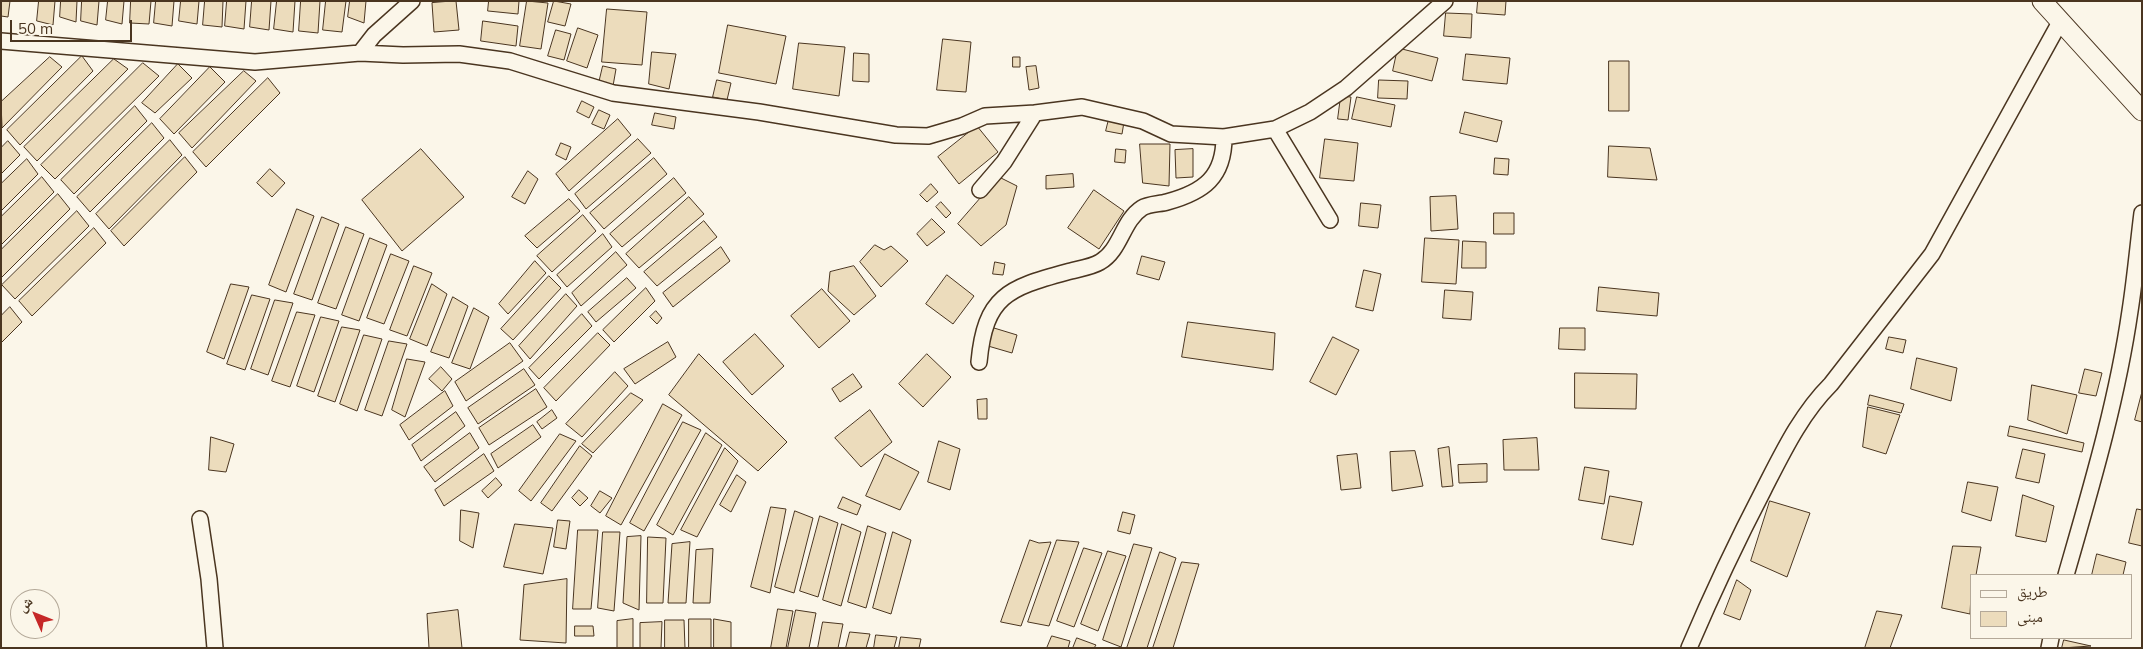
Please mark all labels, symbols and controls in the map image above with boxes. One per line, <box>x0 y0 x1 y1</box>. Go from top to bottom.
scale bar <box>12 10 135 42</box>
text: 50 m <box>18 19 53 38</box>
legend <box>1970 574 2133 639</box>
text: طريق <box>2017 582 2048 601</box>
north arrow <box>10 589 60 639</box>
text: ش <box>13 593 37 616</box>
text: مبنى <box>2017 607 2043 626</box>

